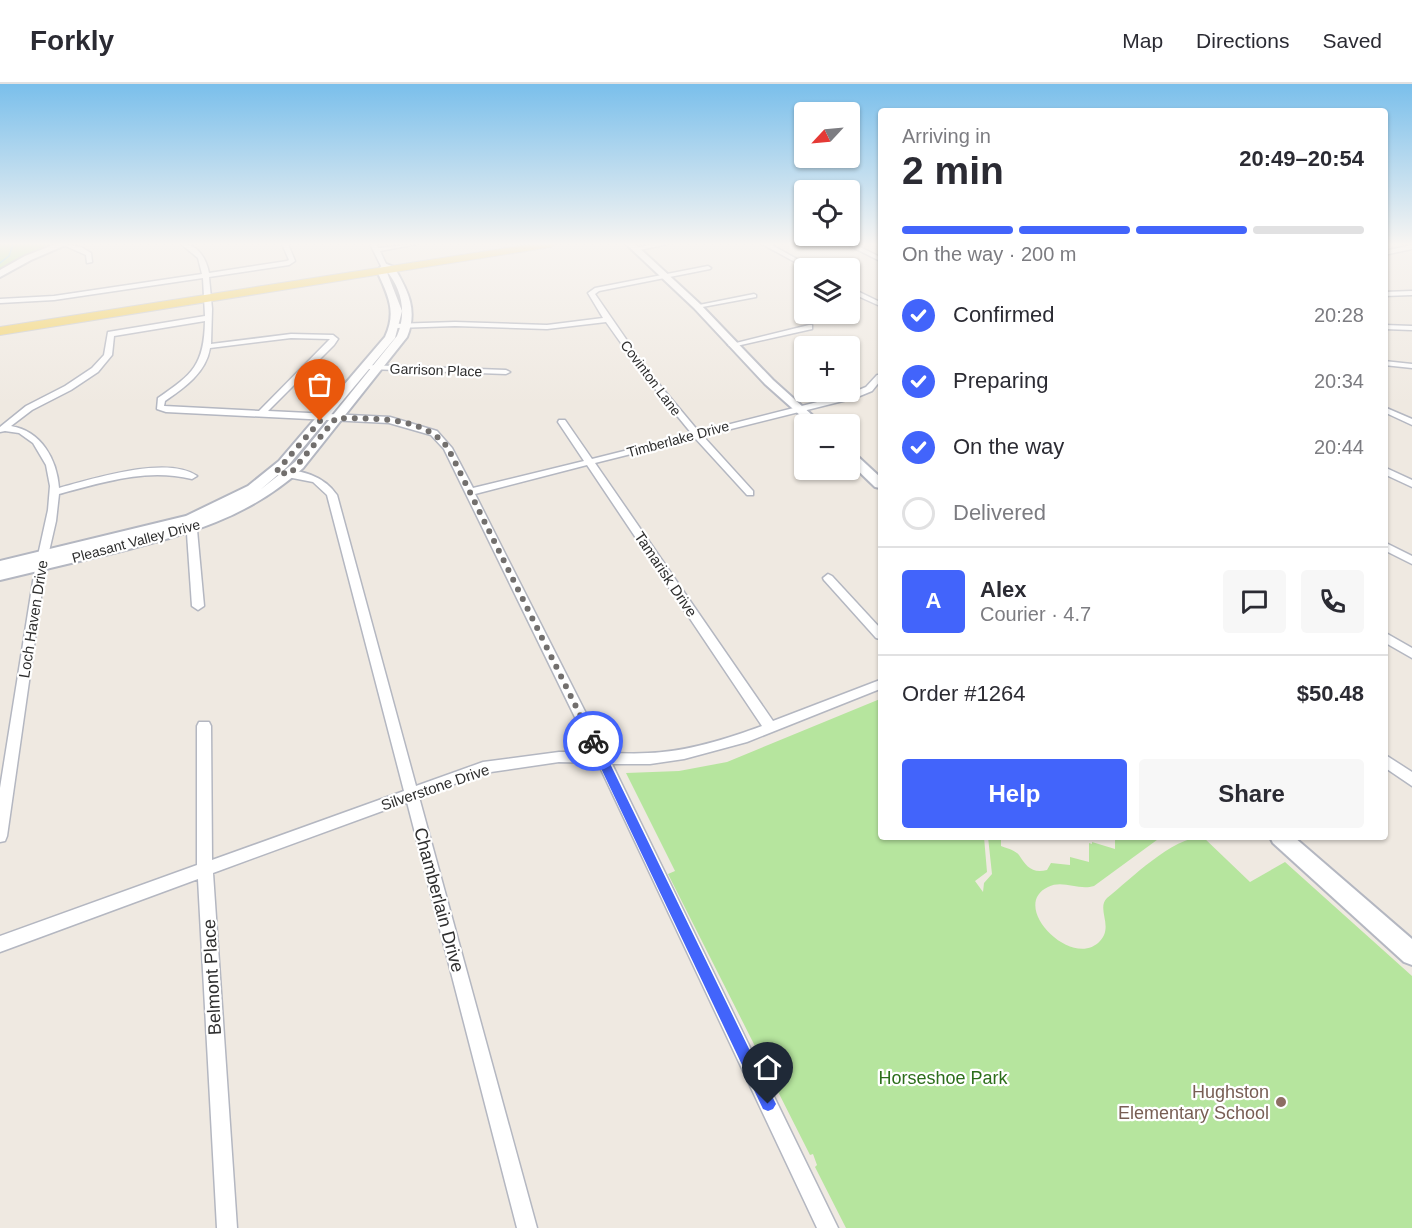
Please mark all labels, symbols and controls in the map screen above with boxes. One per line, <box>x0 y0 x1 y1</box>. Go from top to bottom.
text: Forkly <box>30 25 114 56</box>
text: Map <box>1122 29 1163 52</box>
text: Directions <box>1196 29 1289 52</box>
text: Saved <box>1322 29 1382 52</box>
north arrow <box>794 102 860 168</box>
map controls <box>794 102 860 480</box>
text: Arriving in <box>902 125 991 147</box>
text: 20:49–20:54 <box>1239 146 1364 171</box>
text: 2 min <box>902 149 1004 192</box>
button: locate <box>794 180 860 246</box>
text: On the way · 200 m <box>902 243 1077 265</box>
button: layers <box>794 258 860 324</box>
icon: check <box>902 299 935 332</box>
text: Confirmed <box>953 302 1054 327</box>
text: 20:28 <box>1314 304 1364 326</box>
button: + <box>794 336 860 402</box>
street label: Covinton Lane <box>617 337 685 419</box>
pin <box>294 359 345 421</box>
street label: Garrison Place <box>389 360 483 380</box>
icon: check <box>902 365 935 398</box>
icon: bag <box>303 368 336 401</box>
text: Preparing <box>953 368 1048 393</box>
text: 20:34 <box>1314 370 1364 392</box>
button: − <box>794 414 860 480</box>
street label: Timberlake Drive <box>625 418 731 460</box>
icon: check <box>902 431 935 464</box>
text: On the way <box>953 434 1064 459</box>
text: 20:44 <box>1314 436 1364 458</box>
text: Delivered <box>953 500 1046 525</box>
street label: Pleasant Valley Drive <box>70 516 202 566</box>
street label: Tamarisk Drive <box>631 528 701 620</box>
street label: Loch Haven Drive <box>15 559 51 679</box>
button: chat <box>1223 570 1286 633</box>
button: phone <box>1301 570 1364 633</box>
text: Alex <box>980 577 1026 602</box>
text: A <box>926 588 941 613</box>
text: Courier · 4.7 <box>980 603 1091 625</box>
text: Order #1264 <box>902 681 1026 706</box>
text: $50.48 <box>1297 681 1364 706</box>
courier <box>563 711 623 771</box>
icon: bike <box>577 725 610 758</box>
button: Help <box>902 759 1127 828</box>
button: Share <box>1139 759 1364 828</box>
street label: Silverstone Drive <box>379 761 491 813</box>
street label: Chamberlain Drive <box>410 825 468 975</box>
street label: Belmont Place <box>199 919 225 1035</box>
pin <box>742 1042 793 1104</box>
icon: home <box>751 1051 784 1084</box>
park label: Horseshoe Park <box>878 1068 1009 1088</box>
place label: Hughston Elementary School <box>1118 1082 1269 1123</box>
marker: Hughston Elementary School <box>1274 1095 1288 1109</box>

